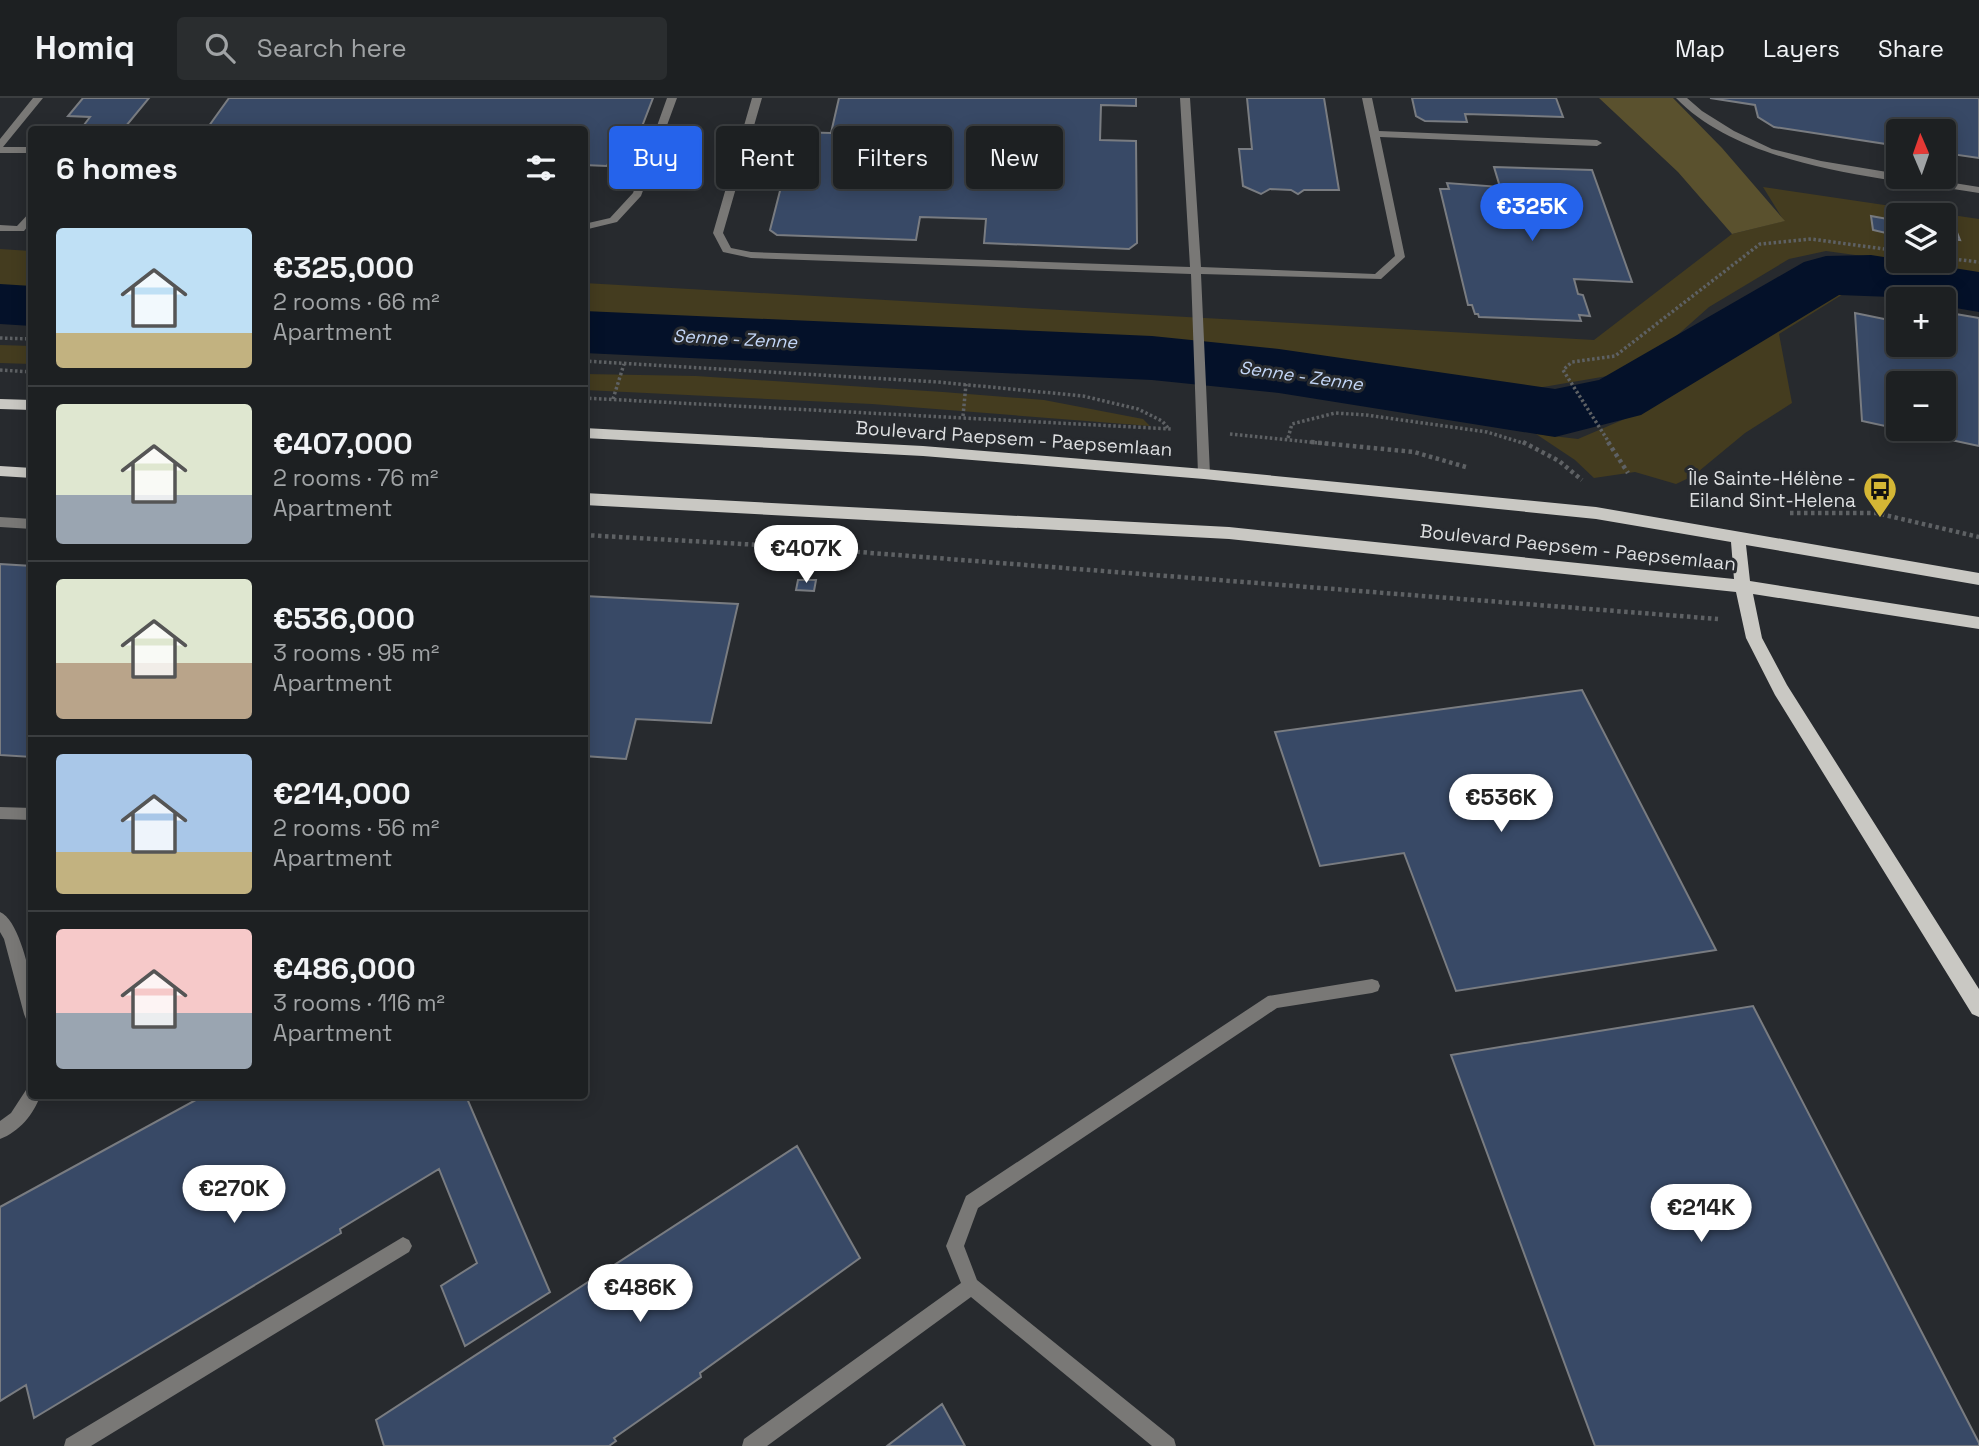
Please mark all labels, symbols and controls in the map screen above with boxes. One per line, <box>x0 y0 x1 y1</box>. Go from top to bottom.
search box <box>177 17 667 80</box>
text: Homiq <box>35 27 135 69</box>
icon: search <box>201 29 239 67</box>
text: Search here <box>257 31 407 65</box>
text: Map <box>1675 33 1725 64</box>
text: Layers <box>1763 33 1840 64</box>
text: Share <box>1878 33 1944 64</box>
north arrow <box>1886 119 1956 189</box>
map controls <box>1886 119 1956 441</box>
chip: Buy <box>609 126 702 189</box>
chip: Rent <box>716 126 819 189</box>
chip: Filters <box>833 126 952 189</box>
chip: New <box>966 126 1063 189</box>
text: 6 homes <box>56 149 178 188</box>
icon: filters <box>522 149 560 187</box>
pin: €325K <box>1483 184 1581 243</box>
text: €325K <box>1496 191 1568 221</box>
button: layers <box>1886 203 1956 273</box>
text: €325,000 <box>273 248 414 287</box>
icon: home <box>112 256 196 340</box>
text: 2 rooms · 66 m² <box>273 287 440 317</box>
button: + <box>1886 287 1956 357</box>
text: Apartment <box>273 317 393 347</box>
water label: Senne - Zenne <box>672 324 799 353</box>
water label: Senne - Zenne <box>1238 355 1366 396</box>
button: − <box>1886 371 1956 441</box>
street label: Boulevard Paepsem - Paepsemlaan <box>855 415 1173 462</box>
text: €407,000 <box>273 424 413 463</box>
icon: home <box>112 432 196 516</box>
text: 2 rooms · 76 m² <box>273 463 438 493</box>
place label: Île Sainte-Hélène - Eiland Sint-Helena <box>1687 466 1856 513</box>
bus stop icon: Île Sainte-Hélène - Eiland Sint-Helena <box>1861 470 1899 519</box>
text: Apartment <box>273 493 393 523</box>
street label: Boulevard Paepsem - Paepsemlaan <box>1419 518 1737 577</box>
pin: €407K <box>757 526 855 585</box>
text: €407K <box>770 533 842 563</box>
text: €536,000 <box>273 599 415 638</box>
icon: home <box>112 607 196 691</box>
text: 3 rooms · 95 m² <box>273 638 439 668</box>
text: Apartment <box>273 668 393 698</box>
text: €214,000 <box>273 774 411 813</box>
pin: €536K <box>1452 774 1550 834</box>
icon: home <box>112 782 196 866</box>
text: €536K <box>1465 782 1537 812</box>
text: 2 rooms · 56 m² <box>273 813 439 843</box>
text: Apartment <box>273 843 393 873</box>
text: €486,000 <box>273 949 416 988</box>
icon: home <box>112 957 196 1041</box>
text: 3 rooms · 116 m² <box>273 988 445 1018</box>
text: Apartment <box>273 1018 393 1048</box>
pin: €270K <box>185 1166 283 1225</box>
text: €270K <box>199 1173 269 1203</box>
pin: €214K <box>1652 1184 1750 1244</box>
text: €214K <box>1667 1192 1735 1222</box>
pin: €486K <box>591 1264 689 1324</box>
text: €486K <box>604 1272 676 1302</box>

